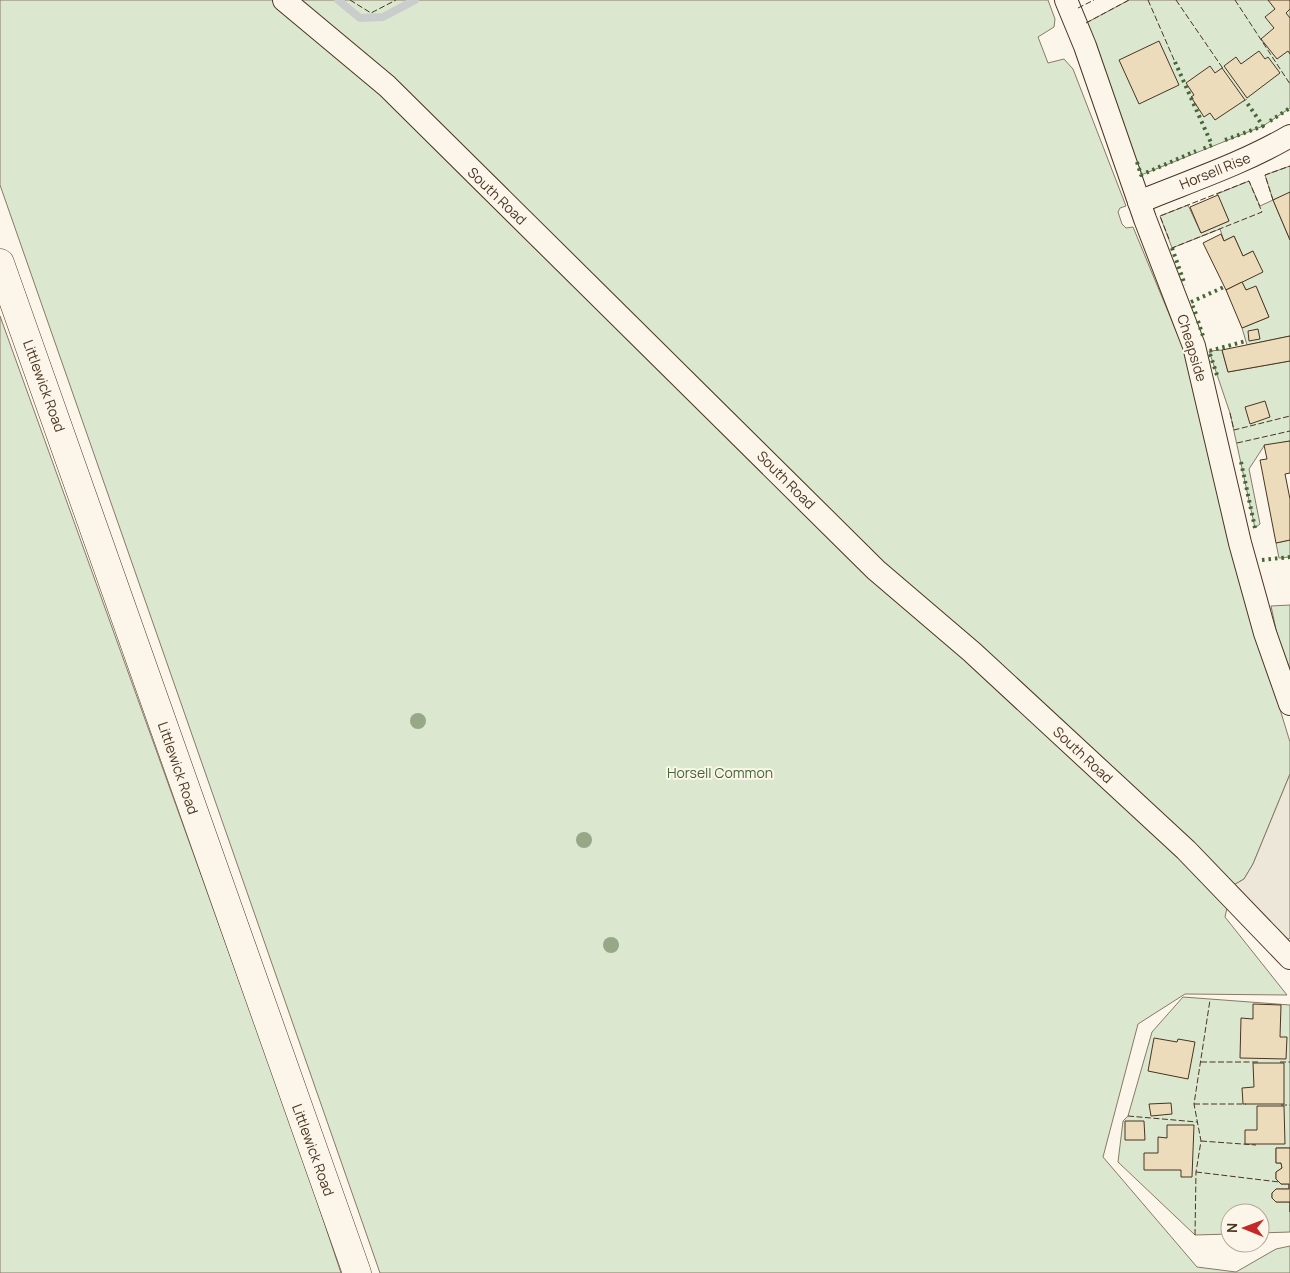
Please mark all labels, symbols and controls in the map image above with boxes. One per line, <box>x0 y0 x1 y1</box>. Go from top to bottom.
street label: Horsell Rise <box>1176 148 1253 193</box>
street label: South Road <box>464 163 531 229</box>
street label: Cheapside <box>1173 312 1212 384</box>
street label: Littlewick Road <box>19 337 70 434</box>
street label: South Road <box>753 446 820 513</box>
street label: Littlewick Road <box>154 719 203 817</box>
street label: South Road <box>1049 722 1117 787</box>
park label: Horsell Common <box>667 763 773 782</box>
street label: Littlewick Road <box>288 1101 339 1198</box>
north arrow <box>1220 1203 1270 1253</box>
text: N <box>1222 1223 1241 1233</box>

